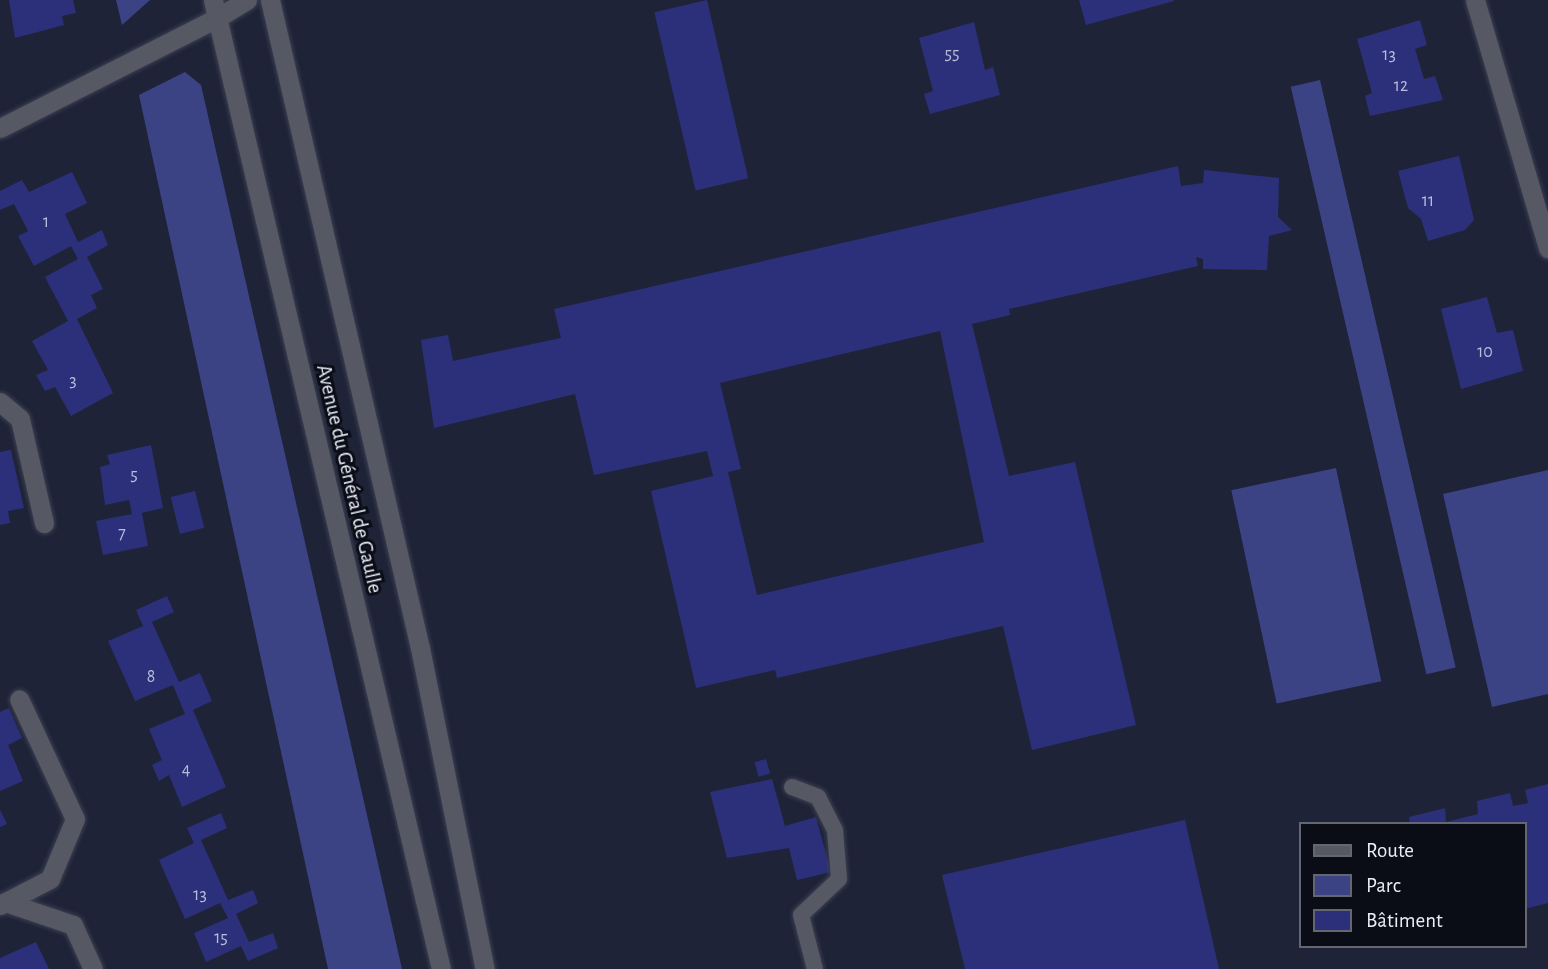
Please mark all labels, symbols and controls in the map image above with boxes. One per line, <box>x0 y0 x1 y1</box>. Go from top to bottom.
house number: 55 <box>944 43 960 65</box>
house number: 13 <box>1382 44 1396 66</box>
house number: 12 <box>1394 75 1408 97</box>
house number: 11 <box>1422 190 1434 212</box>
house number: 1 <box>43 211 49 233</box>
house number: 10 <box>1477 341 1493 363</box>
street label: Avenue du Général de Gaulle <box>310 362 388 596</box>
house number: 3 <box>69 370 77 392</box>
house number: 5 <box>130 464 138 486</box>
house number: 7 <box>118 523 126 545</box>
house number: 8 <box>147 666 155 688</box>
house number: 4 <box>182 759 190 781</box>
legend <box>1300 822 1527 948</box>
text: Route <box>1366 840 1414 861</box>
text: Parc <box>1366 875 1401 896</box>
house number: 13 <box>193 884 207 906</box>
text: Bâtiment <box>1366 910 1443 931</box>
house number: 15 <box>214 927 228 949</box>

